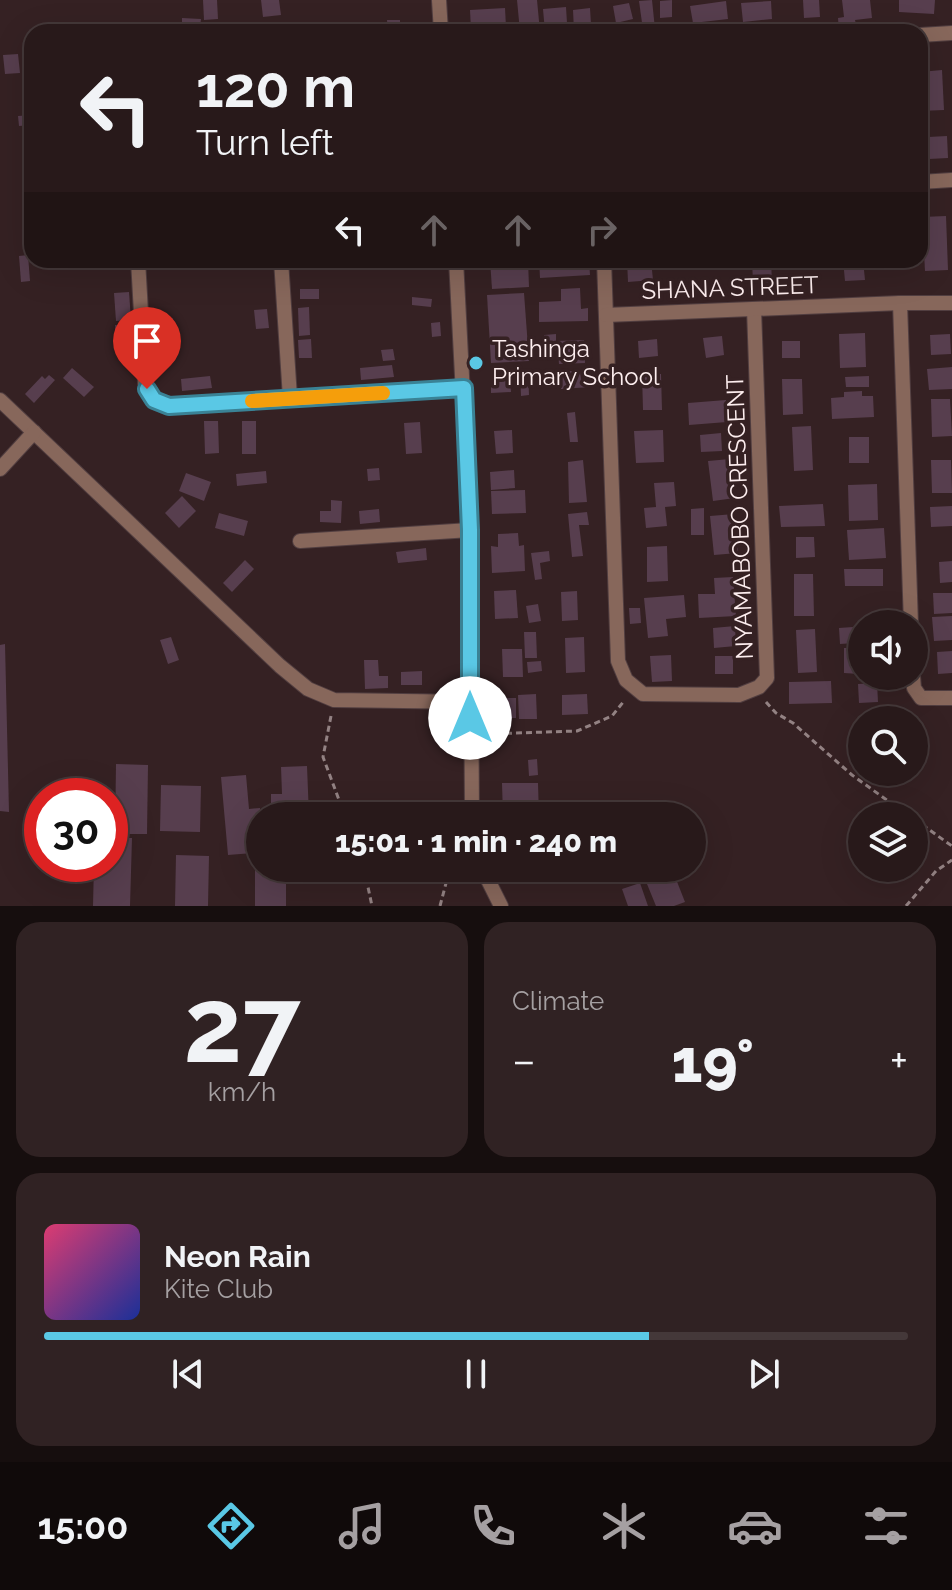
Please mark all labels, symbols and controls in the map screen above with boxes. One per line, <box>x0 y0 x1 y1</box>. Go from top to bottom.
text: 120 m <box>196 54 355 120</box>
icon: left <box>64 56 168 160</box>
text: Turn left <box>196 121 334 163</box>
icon: left <box>328 208 372 252</box>
icon: ahead <box>412 208 456 252</box>
icon: ahead <box>496 208 540 252</box>
icon: right <box>580 208 624 252</box>
street label: SHANA STREET <box>641 270 819 305</box>
pin <box>113 307 181 389</box>
icon: arrive <box>125 319 169 363</box>
place label: Tashinga Primary School <box>492 334 660 391</box>
marker: Tashinga Primary School <box>467 354 485 372</box>
street label: NYAMABOBO CRESCENT <box>720 374 759 660</box>
map controls <box>848 610 928 882</box>
button: sound <box>848 610 928 690</box>
position arrow <box>428 676 512 760</box>
button: search <box>848 706 928 786</box>
speed limit sign: 30 <box>24 778 128 882</box>
button: layers <box>848 802 928 882</box>
text: 15:01 · 1 min · 240 m <box>335 824 617 859</box>
text: 27 <box>183 964 301 1086</box>
text: Climate <box>512 986 604 1016</box>
text: 19° <box>672 1026 754 1096</box>
text: − <box>512 1035 536 1086</box>
text: + <box>890 1035 908 1086</box>
text: km/h <box>208 1077 276 1107</box>
text: Neon Rain <box>164 1239 311 1274</box>
text: Kite Club <box>164 1274 273 1304</box>
icon: previous <box>166 1352 210 1396</box>
icon: pause <box>454 1352 498 1396</box>
icon: next <box>742 1352 786 1396</box>
icon: directions <box>203 1498 259 1554</box>
icon: music <box>334 1498 390 1554</box>
icon: phone <box>465 1498 521 1554</box>
icon: climate <box>596 1498 652 1554</box>
icon: car <box>727 1498 783 1554</box>
icon: filters <box>858 1498 914 1554</box>
text: 15:00 <box>38 1505 128 1547</box>

